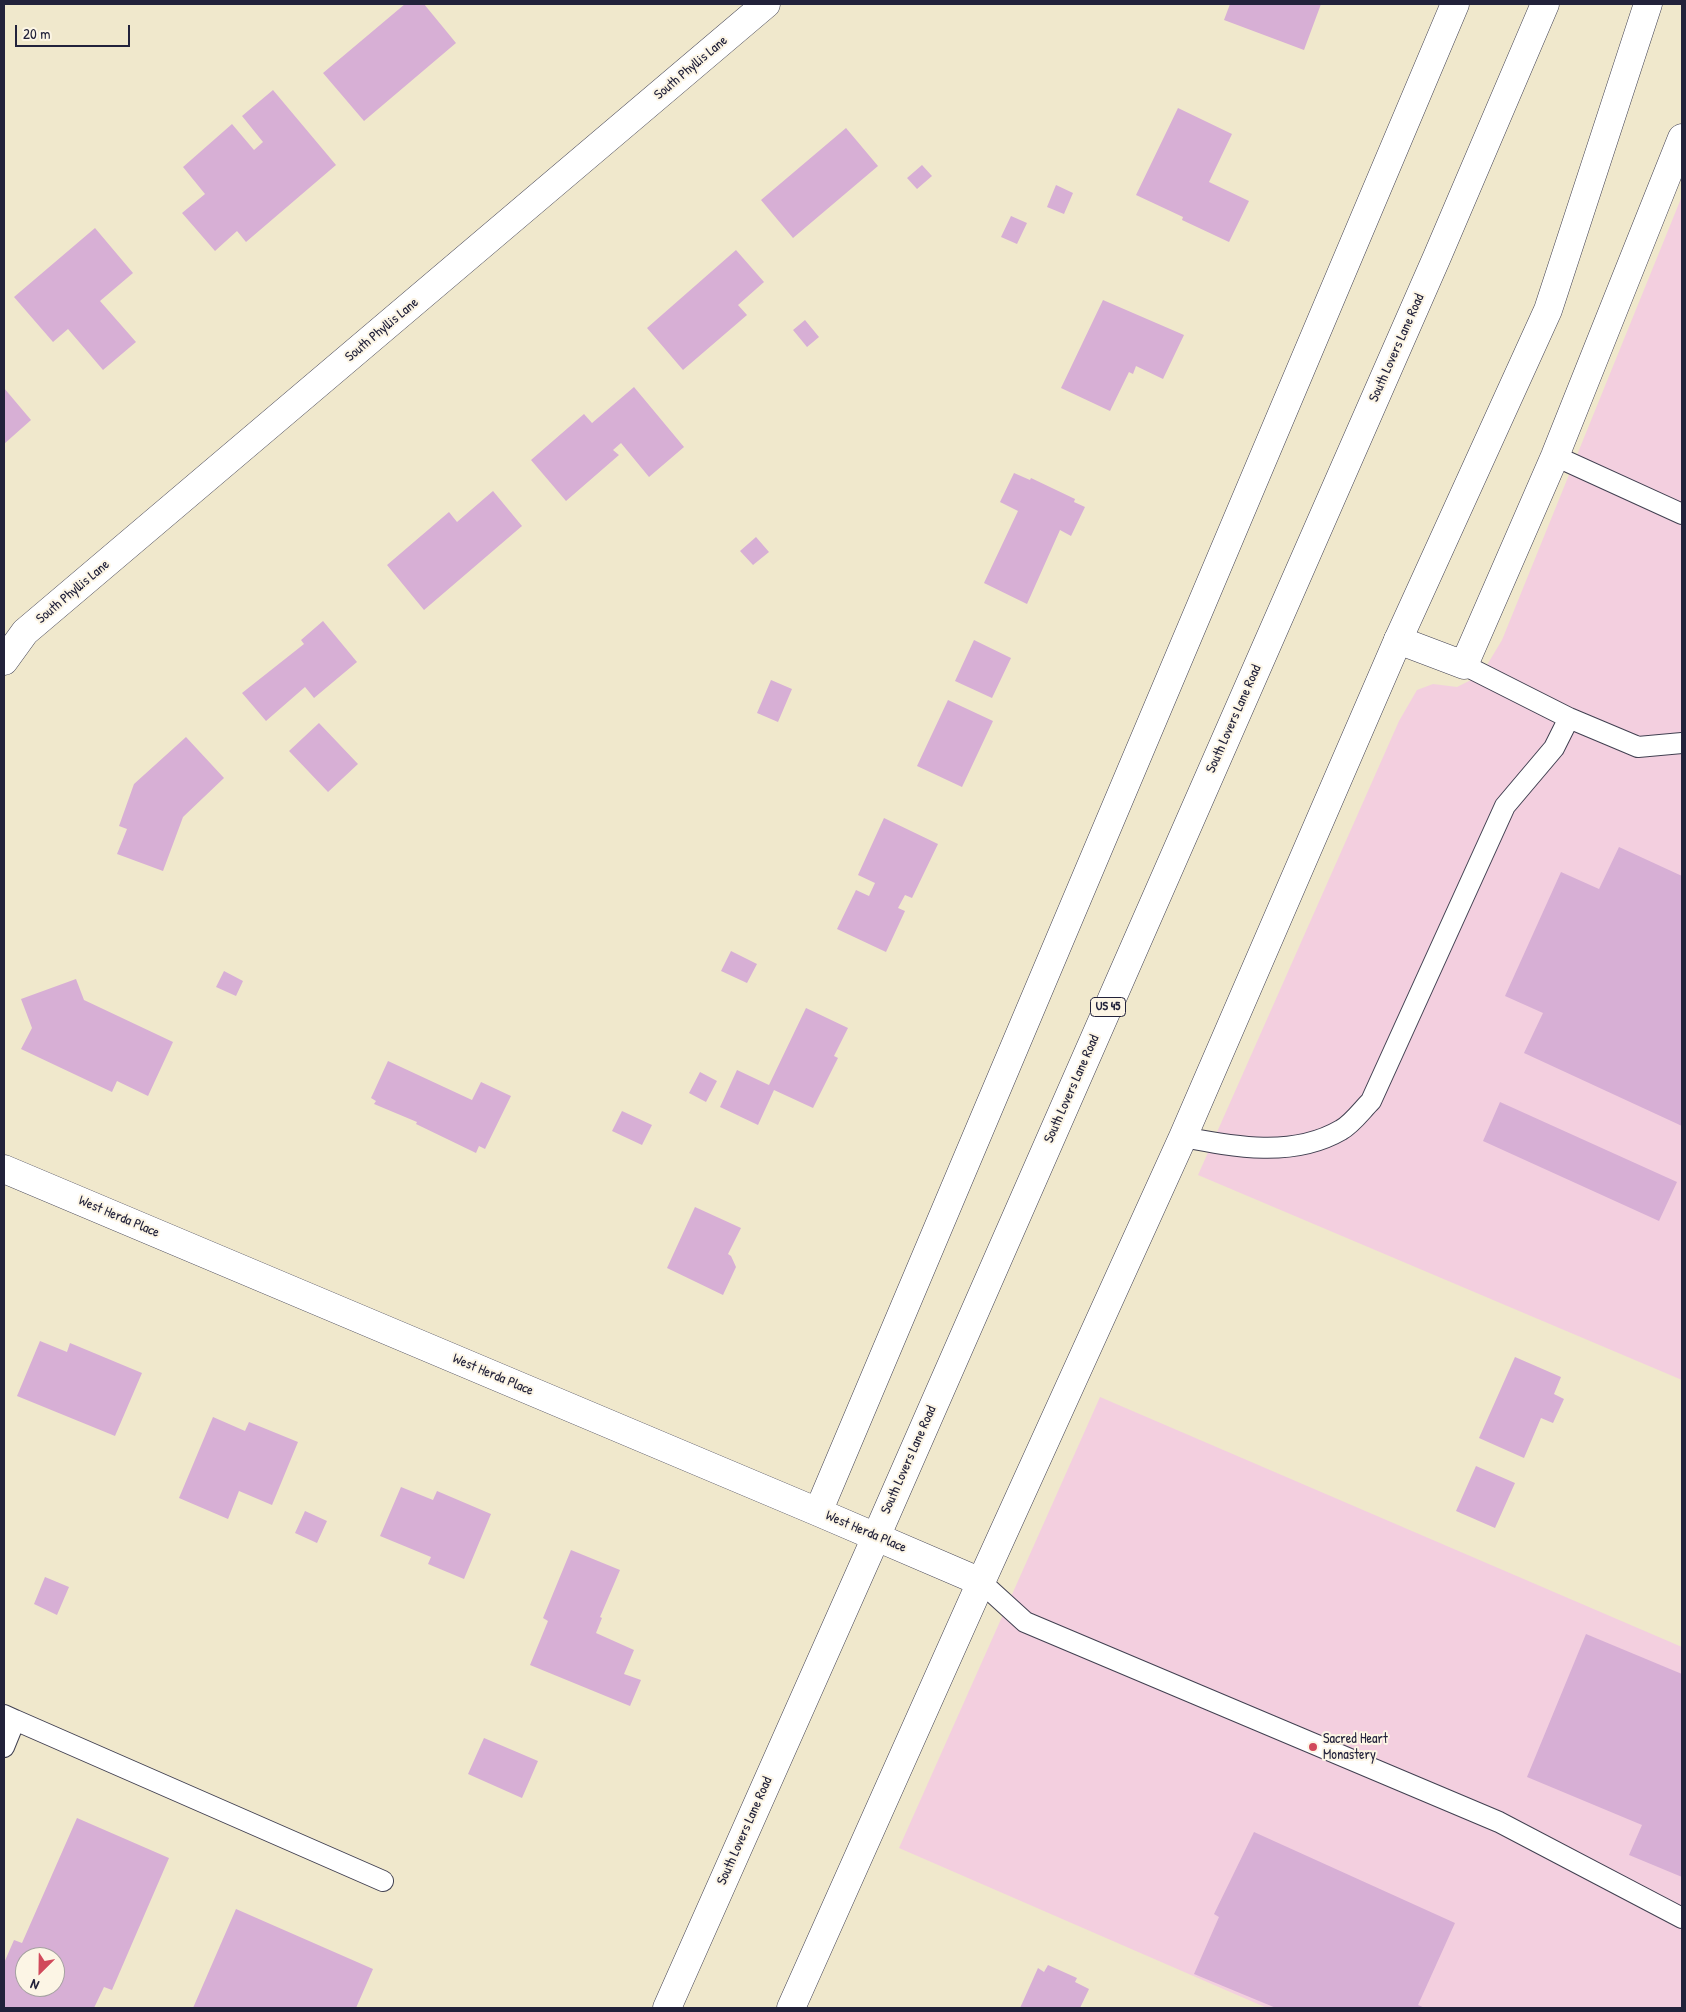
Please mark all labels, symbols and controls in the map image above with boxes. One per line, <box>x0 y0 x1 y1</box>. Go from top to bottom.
scale bar <box>18 15 132 47</box>
text: 20 m <box>23 23 50 44</box>
street label: South Phyllis Lane <box>651 32 731 104</box>
street label: South Lovers Lane Road <box>1366 291 1428 405</box>
street label: South Phyllis Lane <box>342 294 422 366</box>
street label: South Phyllis Lane <box>33 556 113 628</box>
street label: South Lovers Lane Road <box>1203 662 1265 776</box>
road number: US 45 <box>1090 998 1126 1016</box>
street label: South Lovers Lane Road <box>1041 1032 1103 1146</box>
street label: West Herda Place <box>76 1192 162 1242</box>
street label: West Herda Place <box>450 1350 536 1400</box>
street label: South Lovers Lane Road <box>878 1403 940 1517</box>
street label: West Herda Place <box>823 1507 909 1557</box>
place label: Sacred Heart Monastery <box>1323 1731 1388 1764</box>
marker: Sacred Heart Monastery <box>1307 1741 1319 1753</box>
street label: South Lovers Lane Road <box>714 1774 776 1888</box>
north arrow <box>15 1947 65 1997</box>
text: N <box>27 1975 41 1996</box>

